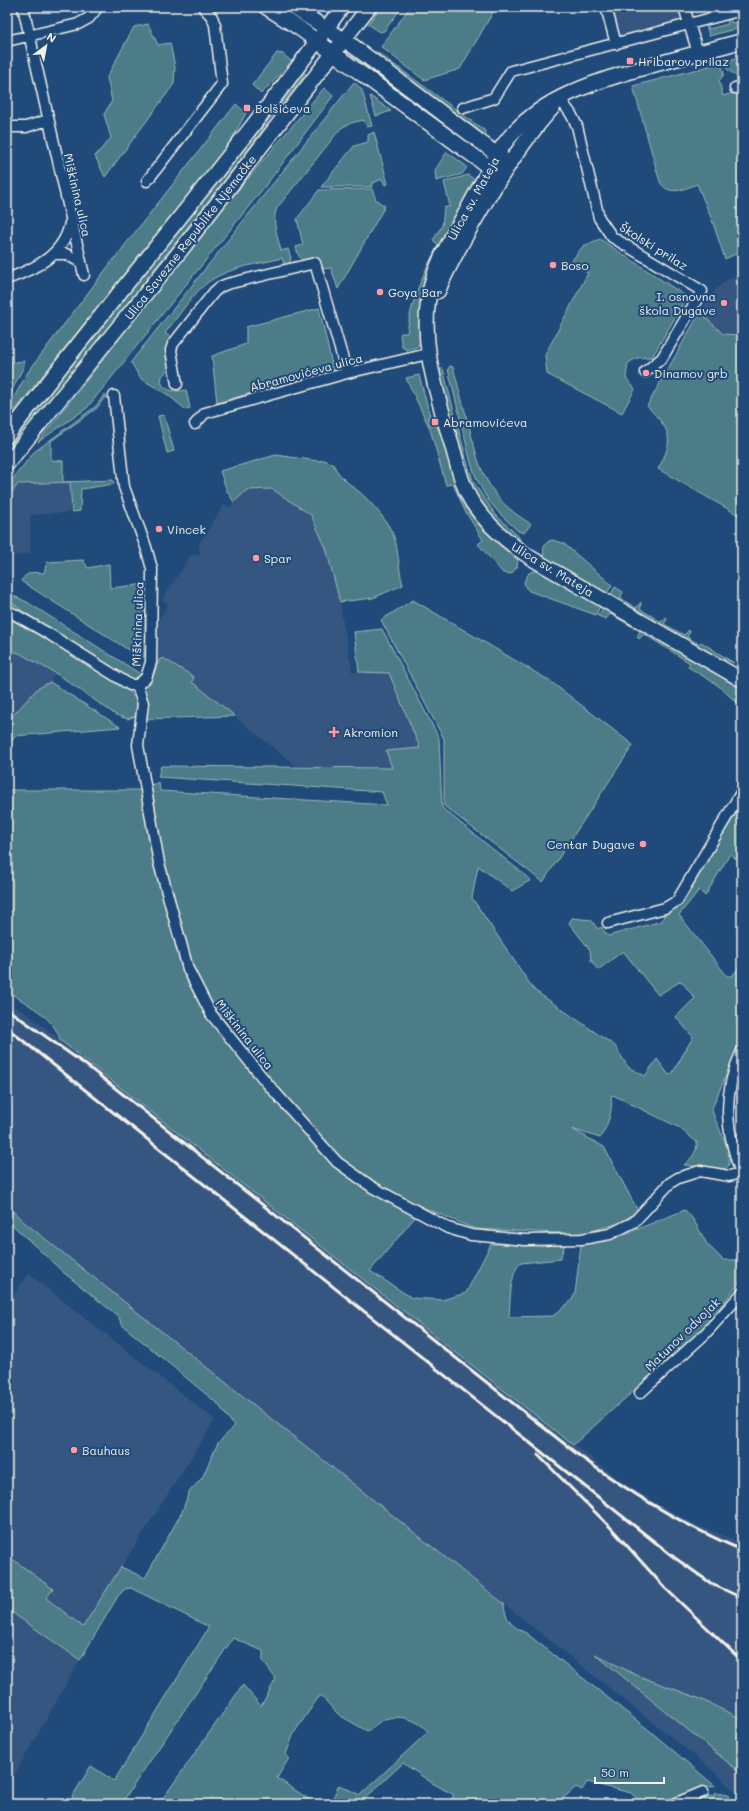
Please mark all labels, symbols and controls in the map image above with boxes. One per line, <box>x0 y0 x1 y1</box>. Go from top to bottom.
north arrow <box>26 26 66 66</box>
text: N <box>44 29 59 46</box>
place label: Hribarov prilaz <box>638 53 729 69</box>
marker: Hribarov prilaz <box>625 56 635 66</box>
place label: Bolšićeva <box>255 100 310 116</box>
marker: Bolšićeva <box>242 103 252 113</box>
street label: Ulica Savezne Republike Njemačke <box>121 151 259 323</box>
street label: Miškinina ulica <box>61 152 95 238</box>
street label: Ulica sv. Mateja <box>443 153 503 243</box>
street label: Školski prilaz <box>617 219 691 273</box>
place label: Boso <box>561 257 589 273</box>
marker: Boso <box>548 260 558 270</box>
place label: Goya Bar <box>388 284 443 300</box>
marker: Goya Bar <box>375 287 385 297</box>
place label: I. osnovna škola Dugave <box>639 288 716 318</box>
marker: I. osnovna škola Dugave <box>719 298 729 308</box>
street label: Abramovićeva ulica <box>248 349 364 395</box>
place label: Dinamov grb <box>654 365 728 381</box>
marker: Dinamov grb <box>641 368 651 378</box>
place label: Abramovićeva <box>443 414 527 430</box>
marker: Abramovićeva <box>430 417 440 427</box>
place label: Vincek <box>167 521 206 537</box>
marker: Vincek <box>154 524 164 534</box>
street label: Ulica sv. Mateja <box>509 538 597 600</box>
place label: Spar <box>264 550 292 566</box>
marker: Spar <box>251 553 261 563</box>
street label: Miškinina ulica <box>128 581 146 667</box>
place label: Akromion <box>343 724 398 740</box>
marker: Akromion <box>328 726 340 738</box>
place label: Centar Dugave <box>547 836 635 852</box>
marker: Centar Dugave <box>638 839 648 849</box>
street label: Miškinina ulica <box>212 996 278 1072</box>
street label: Matunov odvojak <box>641 1294 723 1374</box>
place label: Bauhaus <box>82 1442 130 1458</box>
marker: Bauhaus <box>69 1445 79 1455</box>
scale bar <box>595 1759 664 1785</box>
text: 50 m <box>601 1764 629 1780</box>

